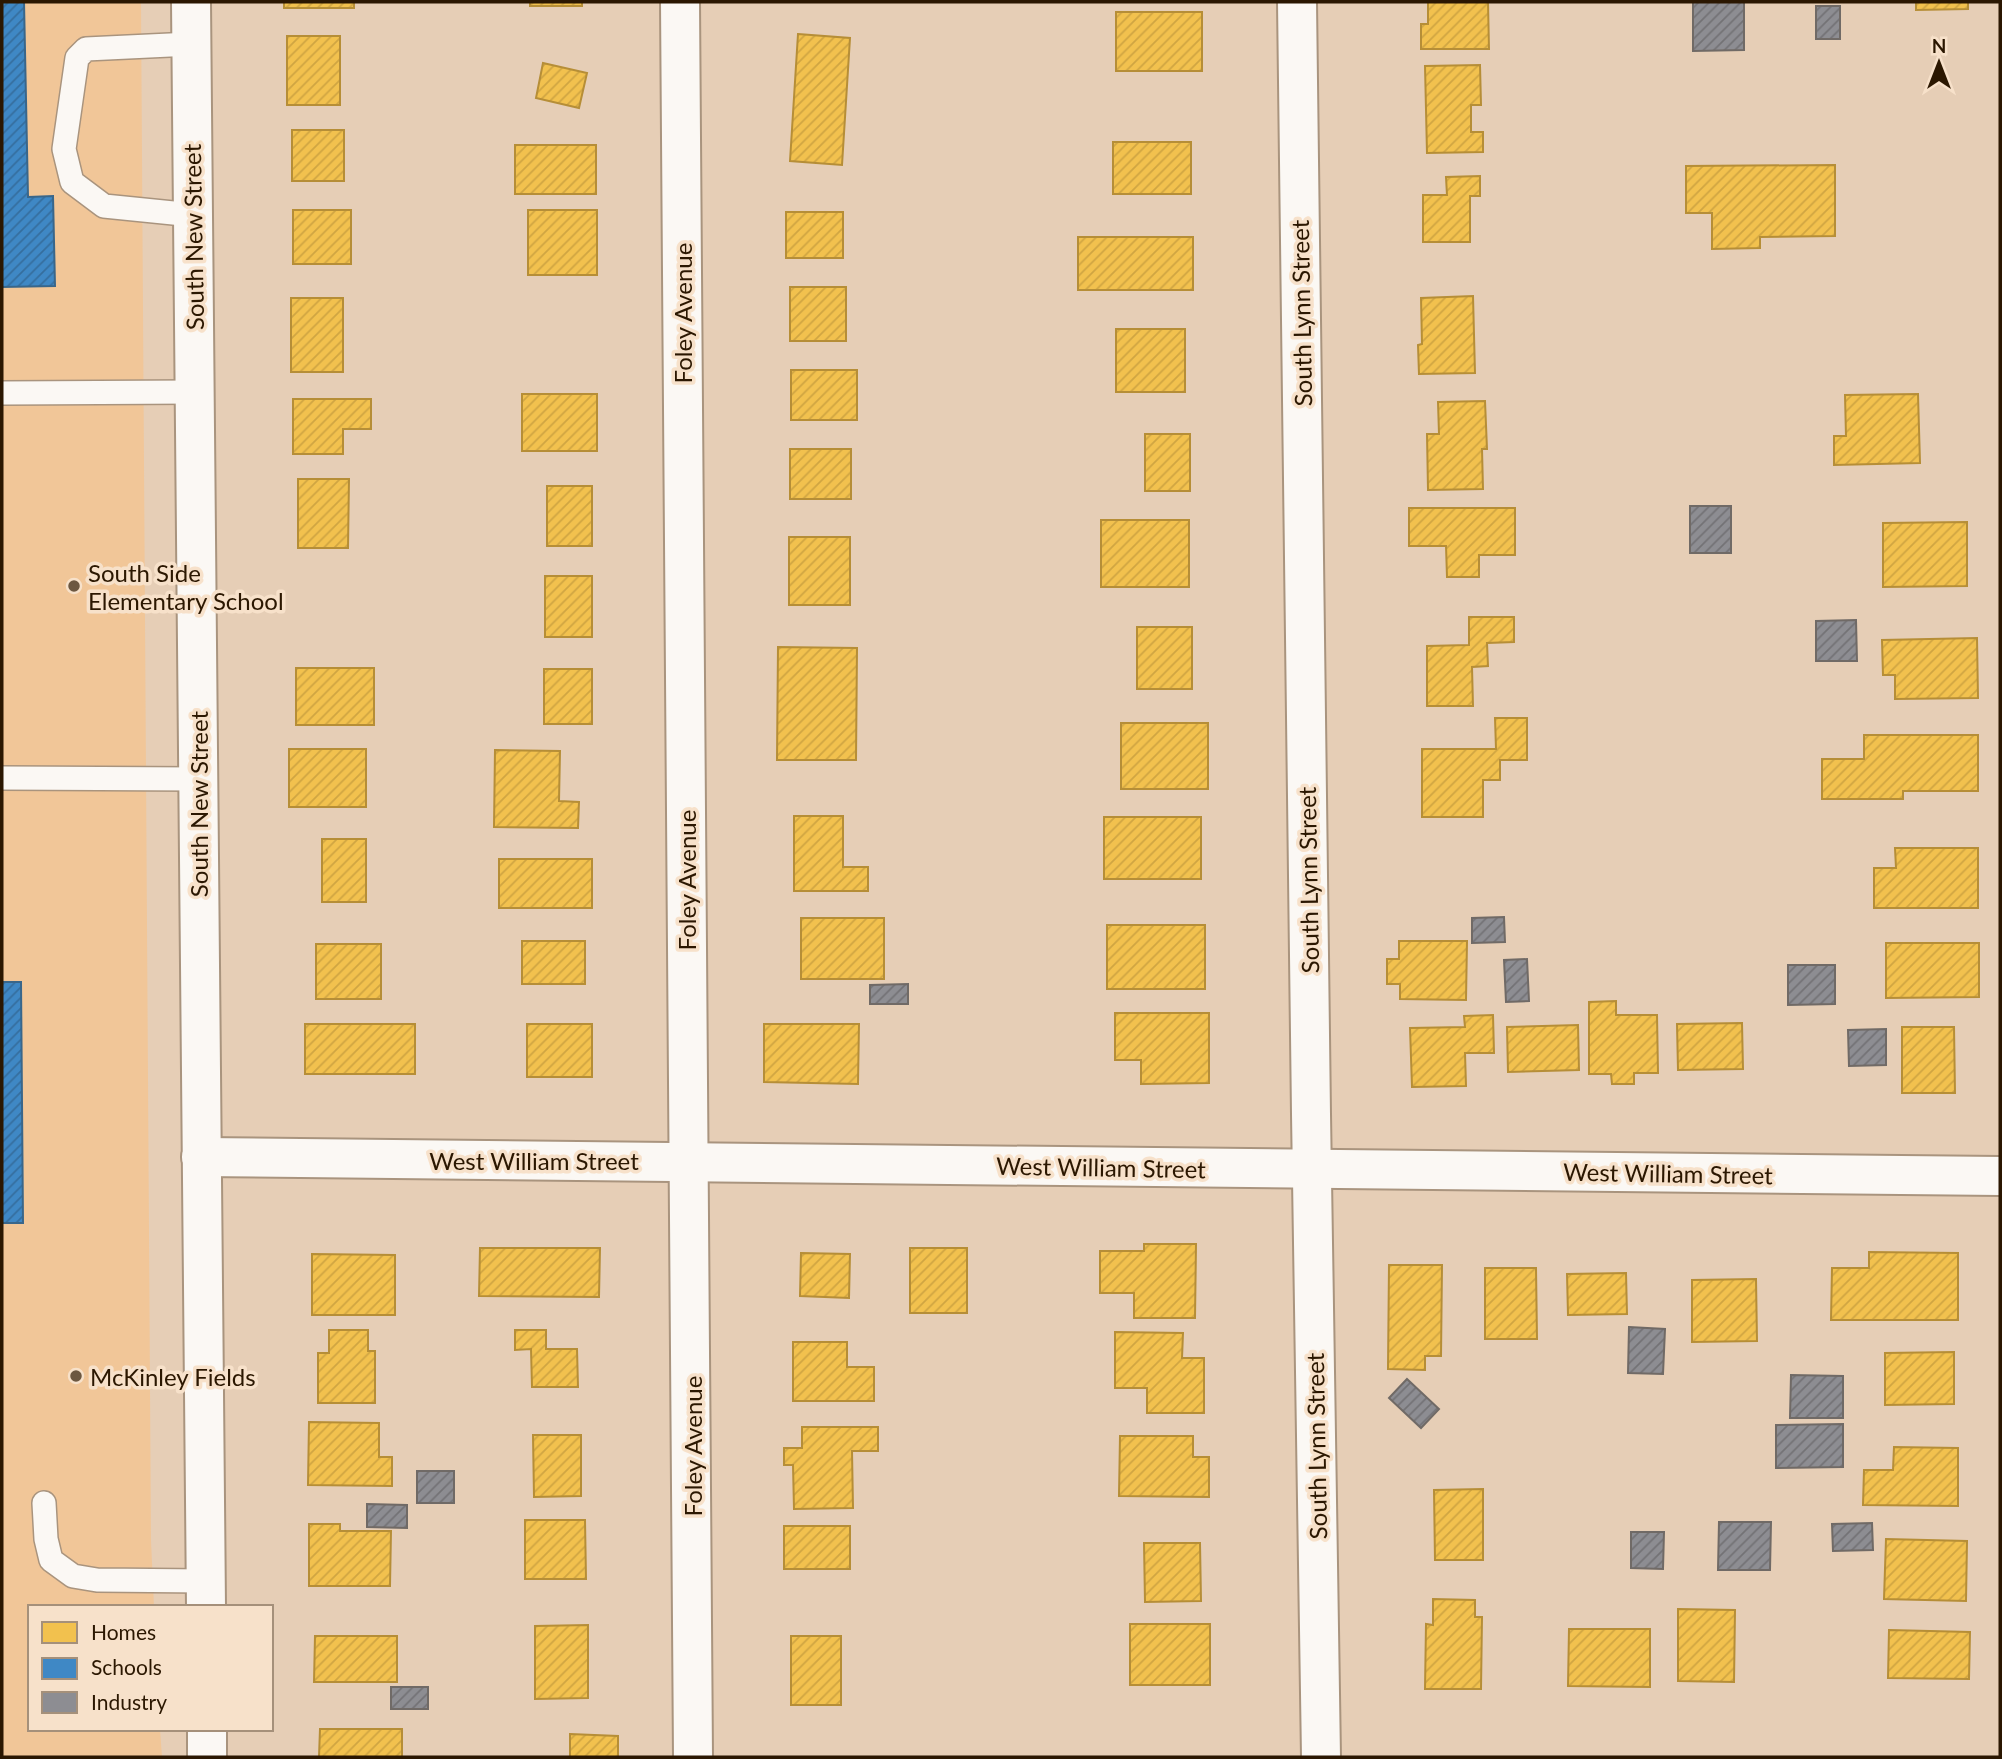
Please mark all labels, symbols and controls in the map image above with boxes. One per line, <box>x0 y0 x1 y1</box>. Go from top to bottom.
north arrow <box>1904 28 1974 98</box>
text: N <box>1932 34 1946 57</box>
street label: South New Street <box>177 143 209 330</box>
street label: South Lynn Street <box>1285 219 1317 407</box>
street label: Foley Avenue <box>668 243 697 383</box>
place label: South Side Elementary School <box>88 558 284 615</box>
marker: South Side Elementary School <box>66 578 82 594</box>
street label: South New Street <box>184 710 213 897</box>
street label: South Lynn Street <box>1292 786 1324 974</box>
street label: Foley Avenue <box>672 810 701 950</box>
street label: West William Street <box>429 1146 639 1175</box>
street label: West William Street <box>996 1151 1206 1183</box>
street label: West William Street <box>1563 1157 1773 1189</box>
street label: South Lynn Street <box>1300 1352 1332 1540</box>
place label: McKinley Fields <box>90 1362 256 1391</box>
marker: McKinley Fields <box>68 1368 84 1384</box>
street label: Foley Avenue <box>678 1376 707 1516</box>
legend <box>28 1605 273 1731</box>
text: Homes <box>91 1619 156 1644</box>
text: Schools <box>91 1654 162 1679</box>
text: Industry <box>91 1689 167 1714</box>

